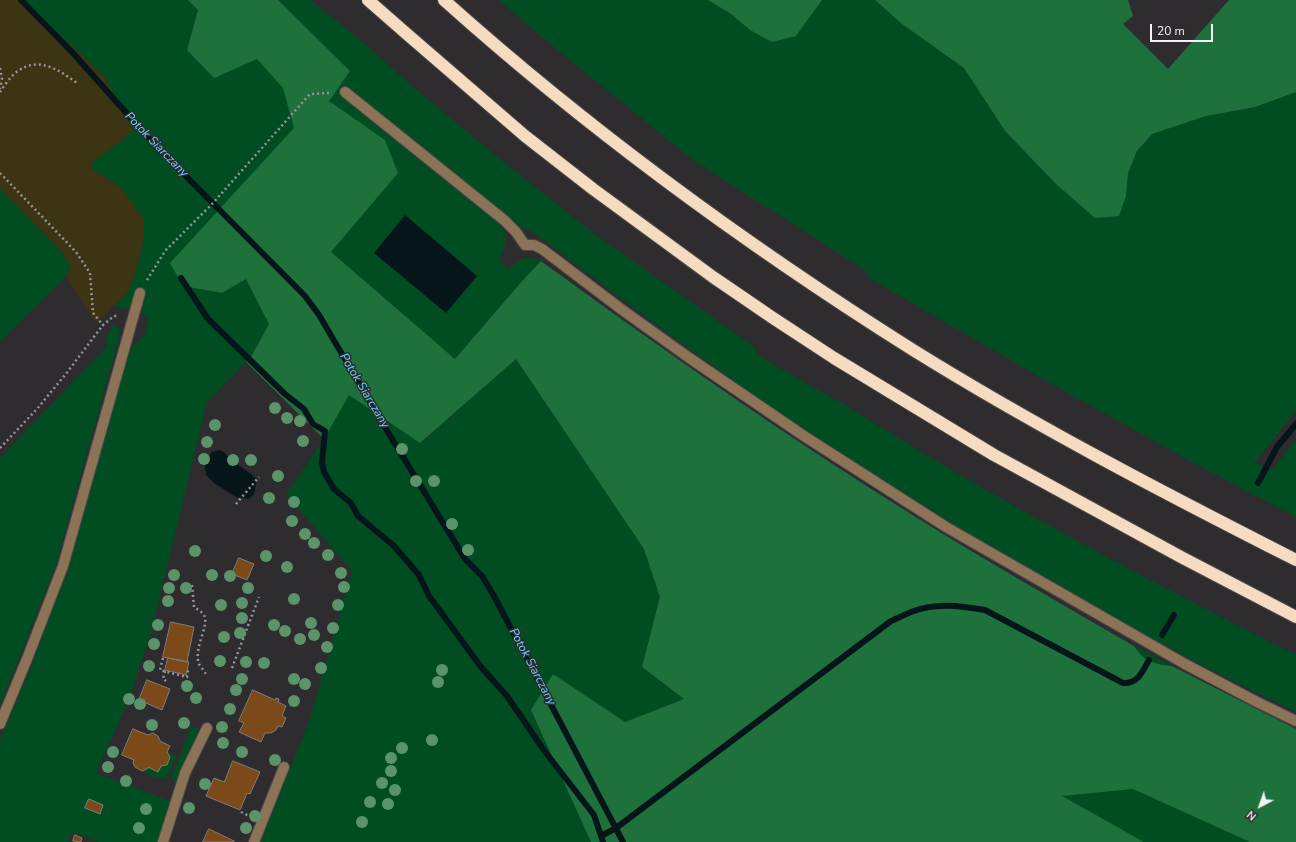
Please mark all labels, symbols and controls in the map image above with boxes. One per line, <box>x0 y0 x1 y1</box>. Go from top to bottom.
scale bar <box>1152 16 1215 42</box>
text: 20 m <box>1157 23 1185 39</box>
water label: Potok Siarczany <box>121 109 191 181</box>
water label: Potok Siarczany <box>336 351 392 431</box>
water label: Potok Siarczany <box>506 626 558 708</box>
north arrow <box>1240 786 1280 826</box>
text: N <box>1244 807 1260 824</box>

